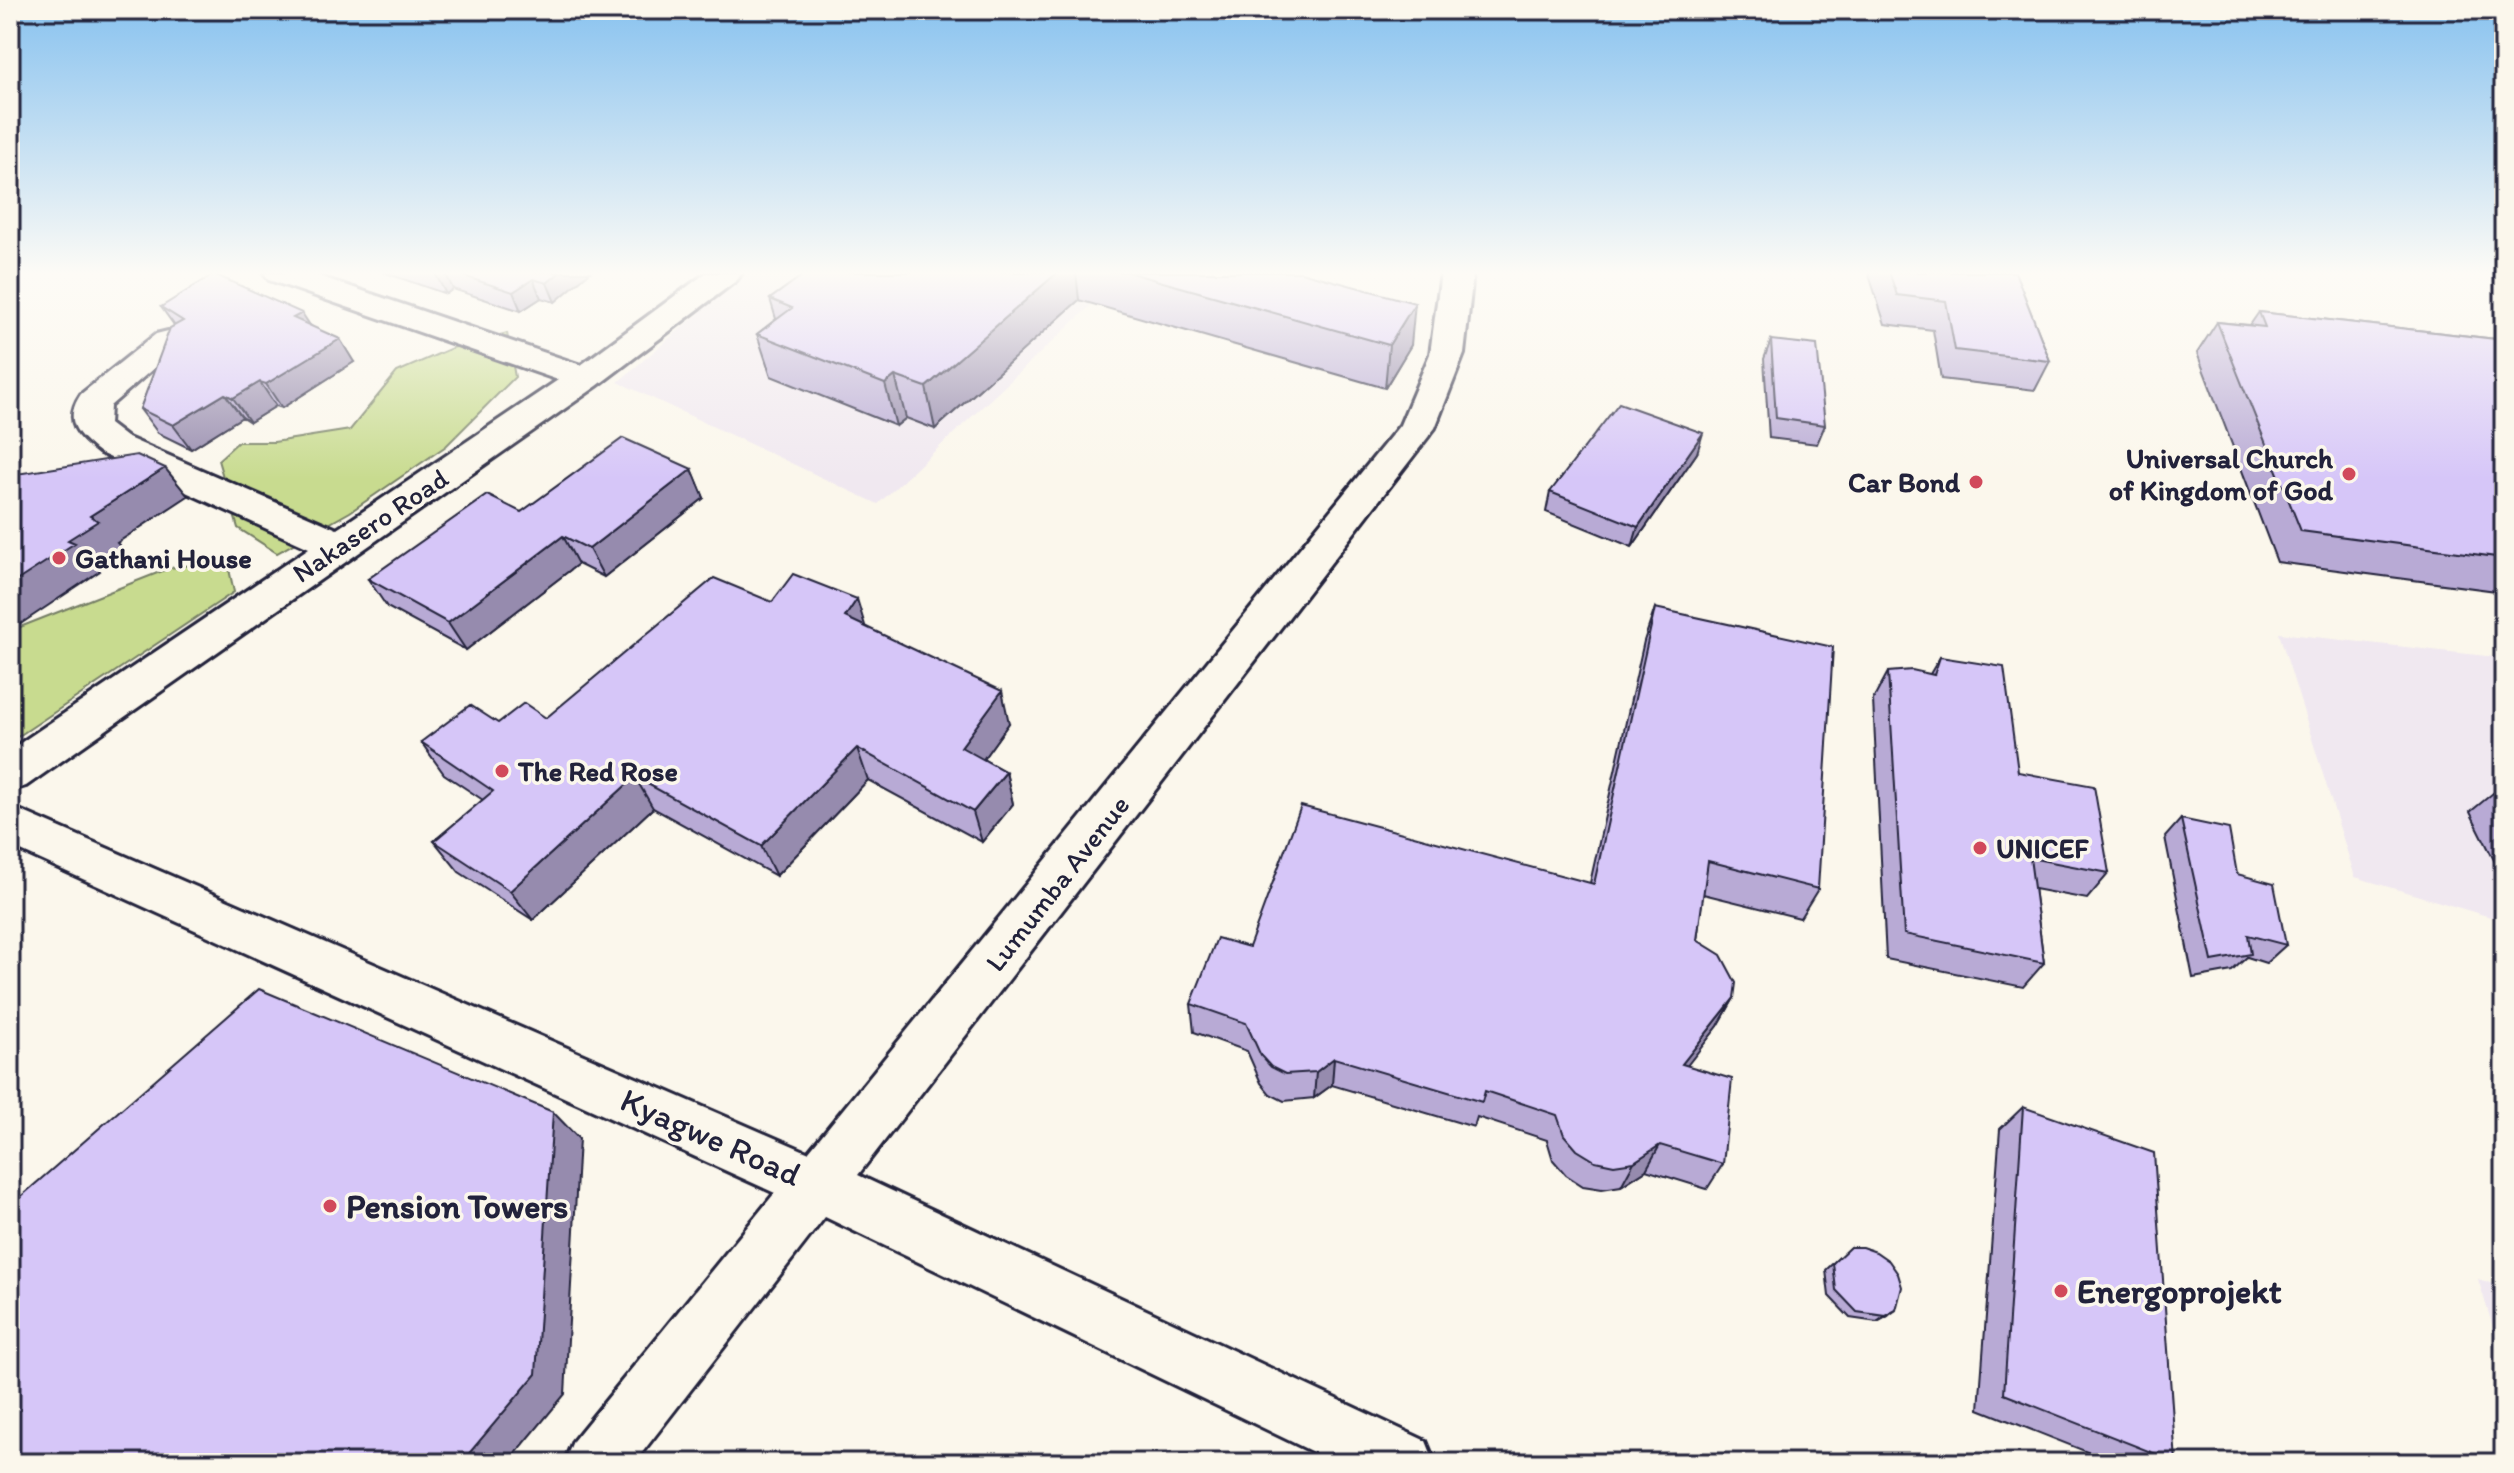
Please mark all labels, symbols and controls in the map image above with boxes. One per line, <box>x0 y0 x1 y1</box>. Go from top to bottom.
place label: Universal Church of Kingdom of God <box>2109 441 2334 507</box>
street label: Nakasero Road <box>286 460 455 590</box>
place label: Car Bond <box>1848 465 1961 499</box>
marker: Universal Church of Kingdom of God <box>2340 465 2358 483</box>
marker: Car Bond <box>1967 473 1985 491</box>
place label: Gathani House <box>75 541 252 575</box>
marker: Gathani House <box>50 549 68 567</box>
place label: The Red Rose <box>517 754 678 788</box>
marker: The Red Rose <box>493 762 511 780</box>
street label: Lumumba Avenue <box>978 788 1136 978</box>
place label: UNICEF <box>1996 831 2089 865</box>
marker: UNICEF <box>1971 839 1989 857</box>
street label: Kyagwe Road <box>614 1079 808 1195</box>
place label: Pension Towers <box>346 1186 568 1227</box>
marker: Pension Towers <box>321 1197 339 1215</box>
place label: Energoprojekt <box>2077 1271 2282 1312</box>
marker: Energoprojekt <box>2052 1282 2070 1300</box>

